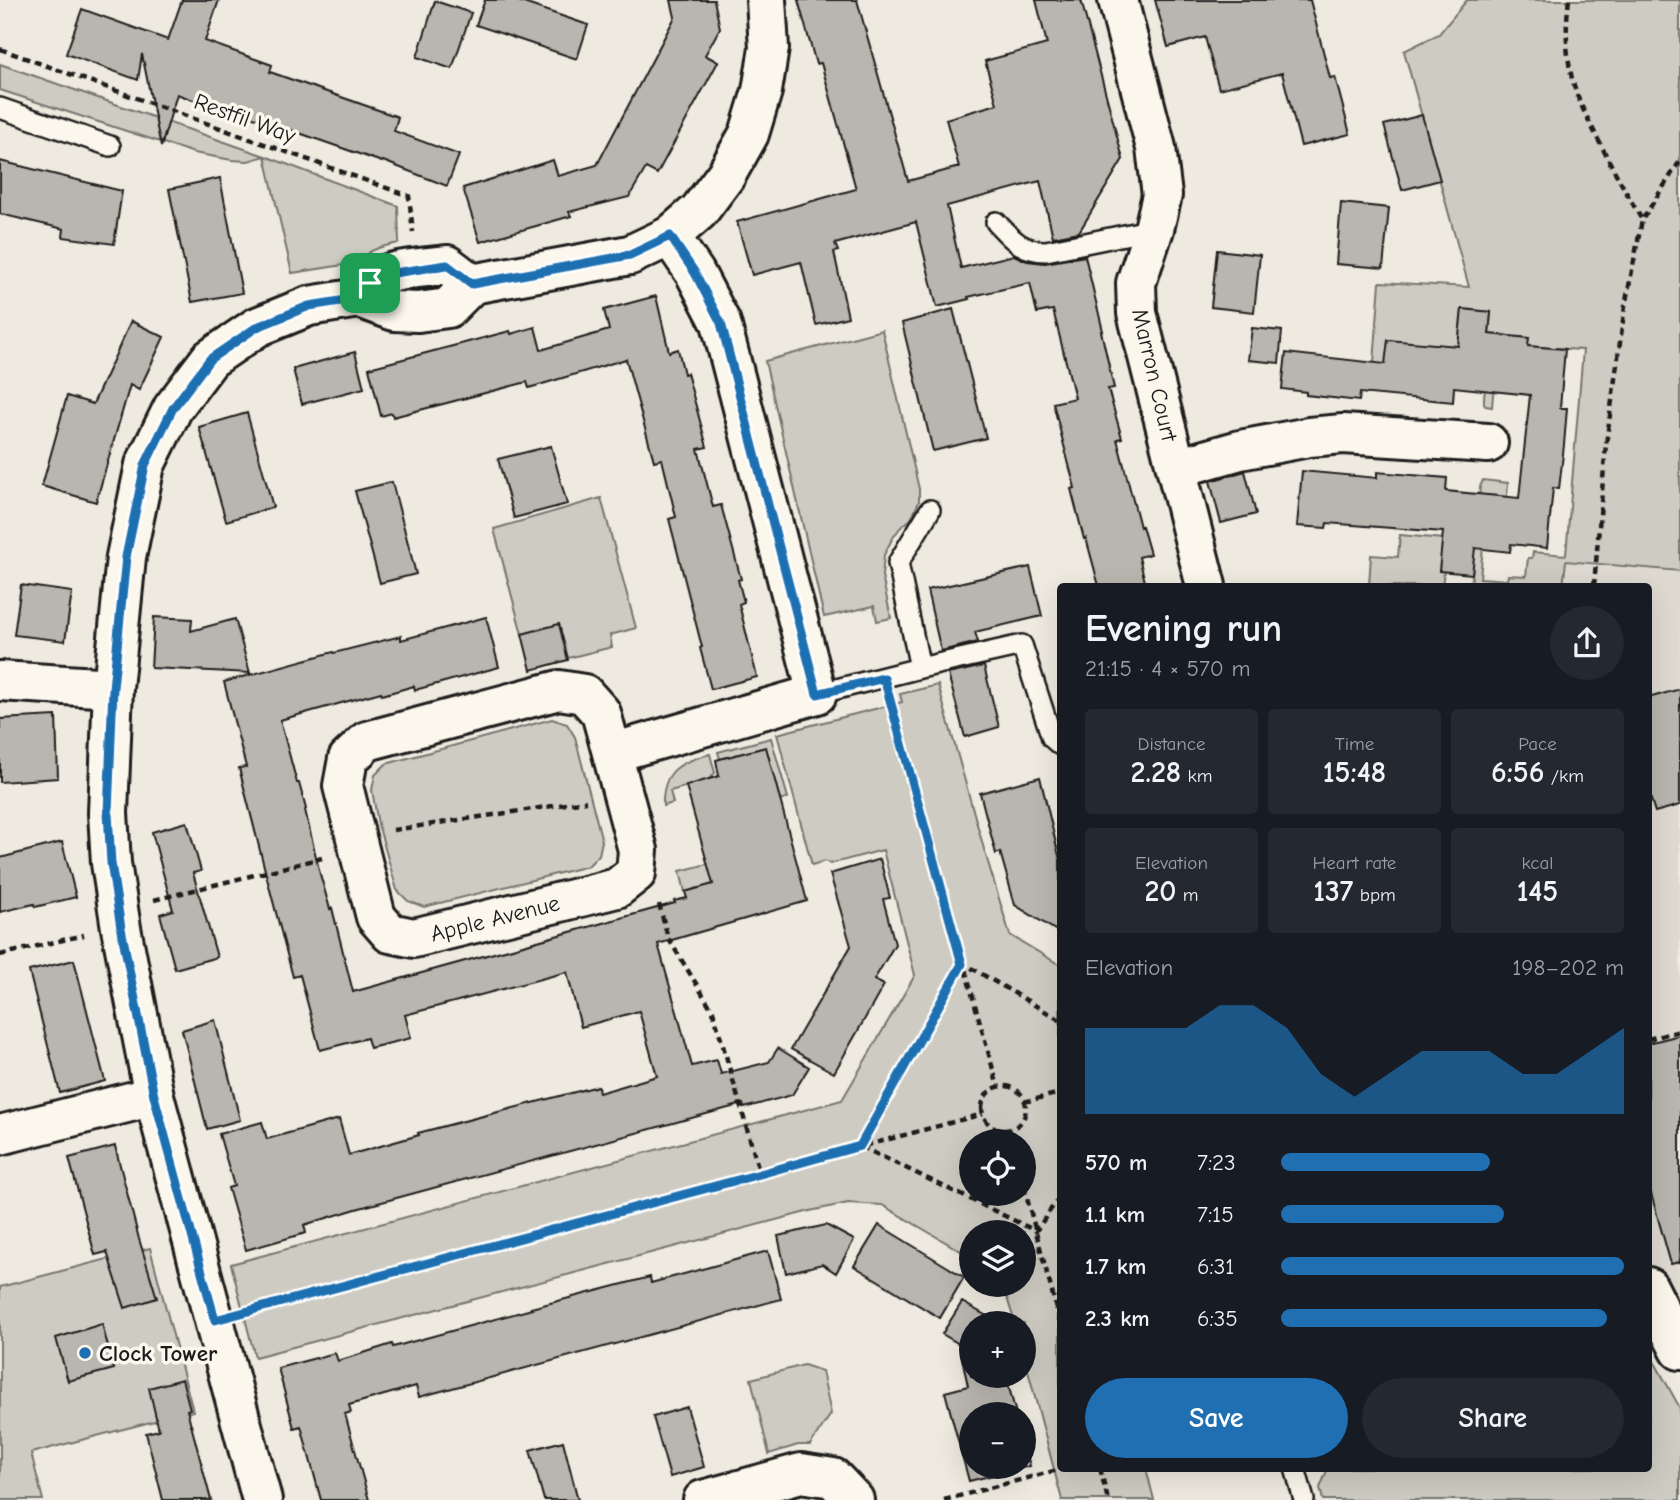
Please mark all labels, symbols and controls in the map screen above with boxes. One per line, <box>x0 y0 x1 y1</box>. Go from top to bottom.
street label: Restfil Way <box>190 88 300 150</box>
pin <box>340 253 400 313</box>
icon: arrive <box>351 264 389 302</box>
street label: Marron Court <box>1126 306 1183 445</box>
button: share <box>1550 606 1624 680</box>
text: Evening run <box>1085 607 1282 651</box>
text: 21:15 · 4 × 570 m <box>1085 655 1251 682</box>
text: Distance <box>1137 733 1206 755</box>
text: Time <box>1335 733 1374 755</box>
text: Pace <box>1518 733 1557 755</box>
text: 2.28 <box>1131 755 1181 790</box>
text: 15:48 <box>1323 755 1386 790</box>
text: 6:56 <box>1491 755 1544 790</box>
text: km <box>1181 765 1212 787</box>
text: /km <box>1544 765 1584 787</box>
text: Elevation <box>1135 852 1208 874</box>
text: Heart rate <box>1313 852 1396 874</box>
text: kcal <box>1522 852 1553 874</box>
text: 20 <box>1144 874 1177 909</box>
text: 137 <box>1313 874 1353 909</box>
text: 145 <box>1517 874 1558 909</box>
text: m <box>1177 884 1199 906</box>
text: bpm <box>1353 884 1396 906</box>
street label: Apple Avenue <box>428 889 562 948</box>
text: Elevation <box>1085 954 1173 981</box>
text: 198–202 m <box>1512 954 1624 981</box>
map controls <box>959 1129 1036 1479</box>
button: locate <box>959 1129 1036 1206</box>
text: 570 m <box>1085 1149 1147 1176</box>
text: 7:23 <box>1197 1149 1236 1176</box>
text: 1.1 km <box>1085 1201 1145 1228</box>
text: 7:15 <box>1197 1201 1234 1228</box>
button: layers <box>959 1220 1036 1297</box>
text: 1.7 km <box>1085 1253 1146 1280</box>
text: 6:31 <box>1197 1253 1234 1280</box>
text: 2.3 km <box>1085 1305 1150 1332</box>
text: 6:35 <box>1197 1305 1238 1332</box>
button: + <box>959 1311 1036 1388</box>
place label: Clock Tower <box>99 1340 218 1367</box>
marker: Clock Tower <box>77 1345 93 1361</box>
button: Save <box>1085 1378 1348 1458</box>
button: Share <box>1362 1378 1624 1458</box>
button: − <box>959 1402 1036 1479</box>

